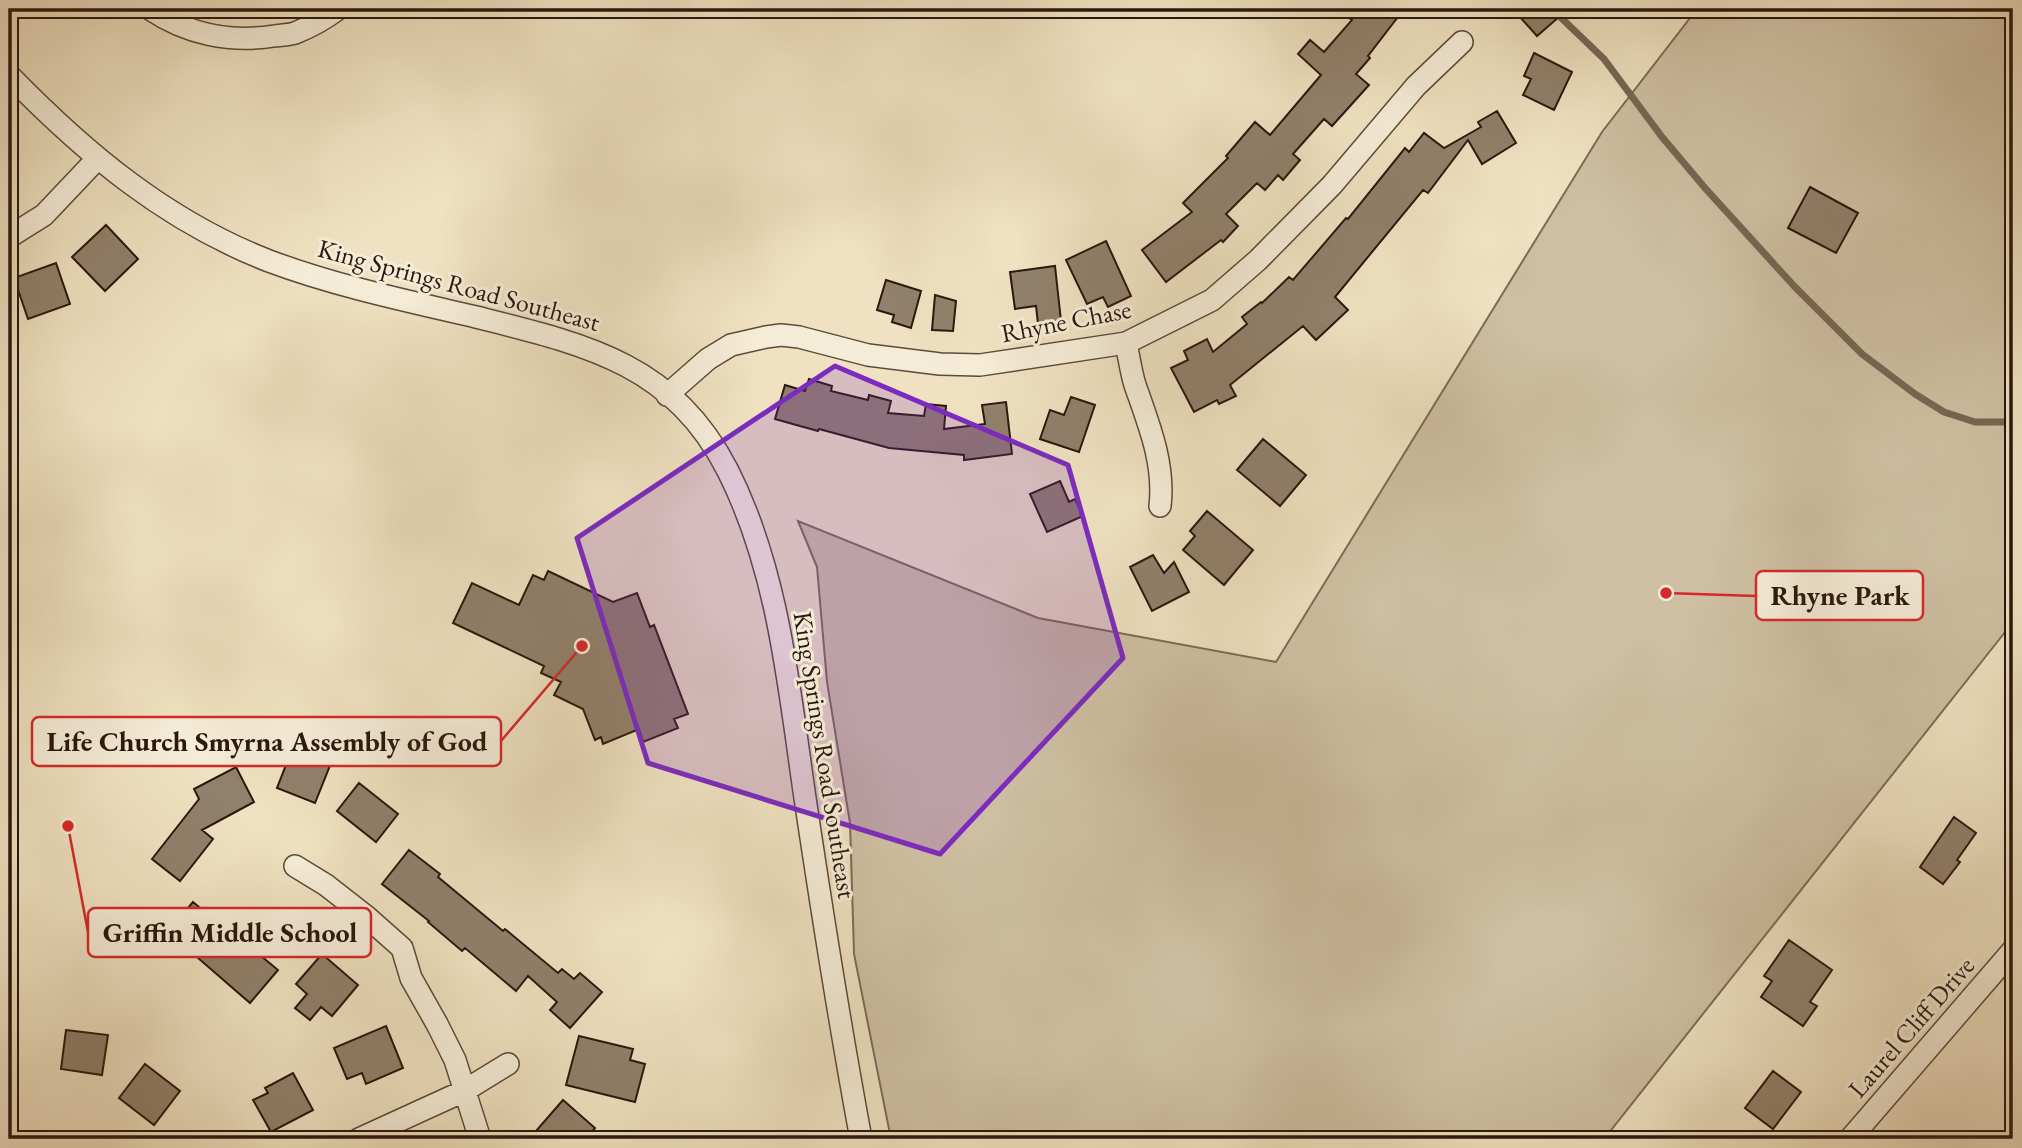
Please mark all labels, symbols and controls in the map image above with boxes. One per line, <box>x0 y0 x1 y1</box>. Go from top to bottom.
street label: King Springs Road Southeast <box>314 231 604 339</box>
street label: Rhyne Chase <box>998 292 1134 350</box>
callout: Rhyne Park <box>1756 571 1923 620</box>
text: Rhyne Park <box>1770 577 1910 613</box>
street label: King Springs Road Southeast <box>785 609 865 901</box>
callout: Life Church Smyrna Assembly of God <box>32 717 501 766</box>
text: Life Church Smyrna Assembly of God <box>47 723 488 759</box>
callout: Griffin Middle School <box>88 908 371 957</box>
text: Griffin Middle School <box>103 914 357 950</box>
street label: Laurel Cliff Drive <box>1840 949 1982 1105</box>

